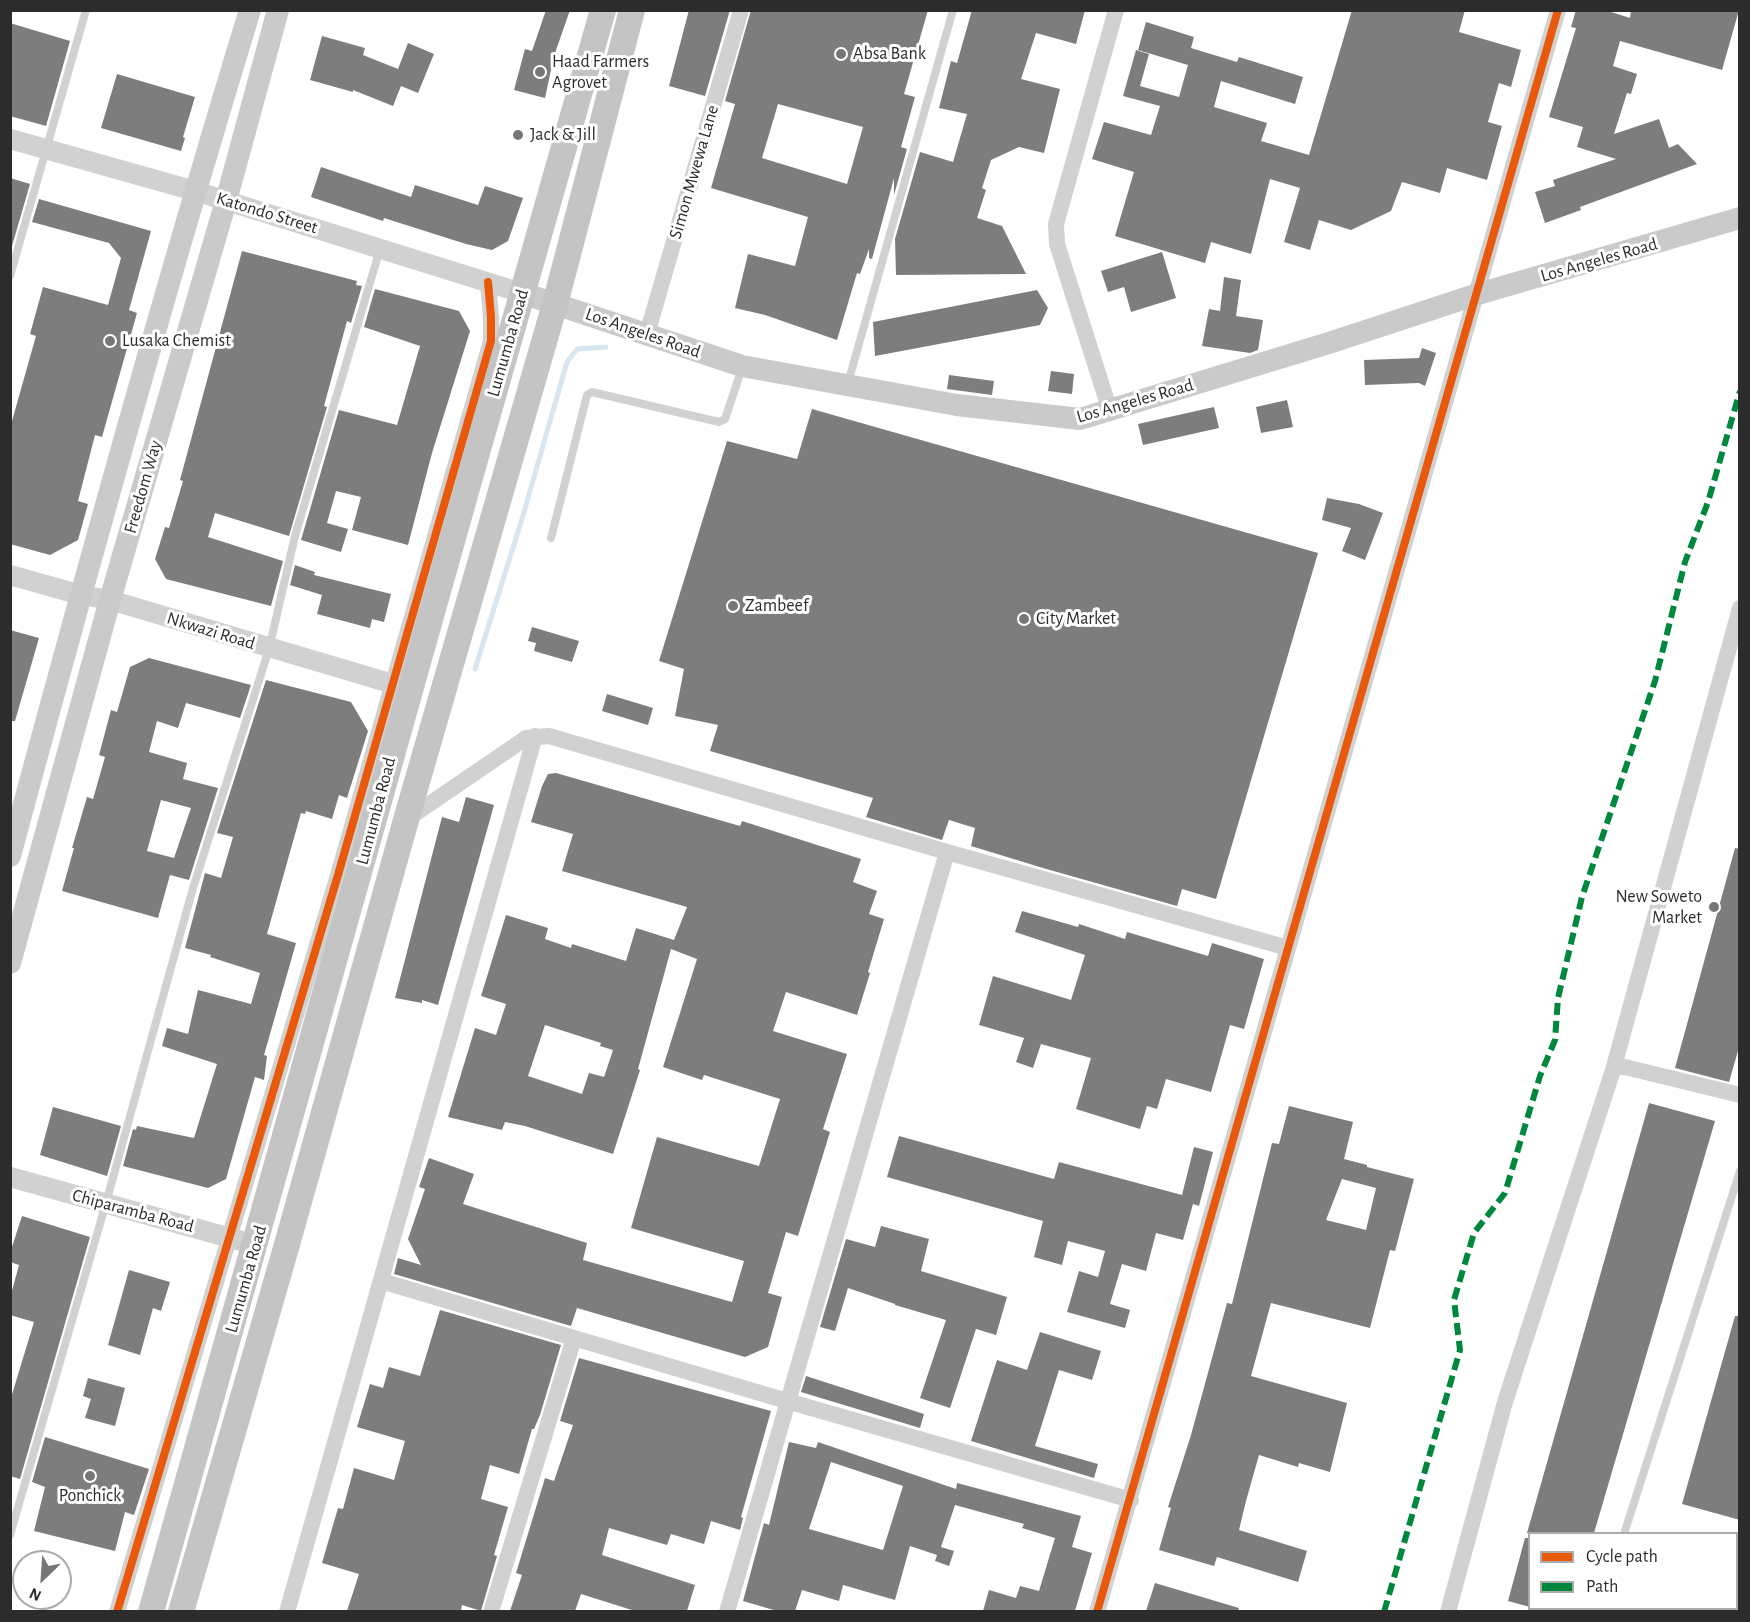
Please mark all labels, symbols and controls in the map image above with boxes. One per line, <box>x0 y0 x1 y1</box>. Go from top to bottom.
place label: Absa Bank <box>853 43 926 65</box>
marker: Absa Bank <box>834 47 848 61</box>
place label: Haad Farmers Agrovet <box>552 51 649 94</box>
marker: Haad Farmers Agrovet <box>533 65 547 79</box>
street label: Simon Mwewa Lane <box>665 102 723 242</box>
place label: Jack & Jill <box>530 124 596 146</box>
marker: Jack & Jill <box>511 128 525 142</box>
street label: Katondo Street <box>214 187 320 239</box>
street label: Los Angeles Road <box>1538 233 1660 287</box>
street label: Lumumba Road <box>482 287 534 399</box>
street label: Los Angeles Road <box>583 303 703 363</box>
place label: Lusaka Chemist <box>122 330 231 352</box>
marker: Lusaka Chemist <box>103 334 117 348</box>
street label: Los Angeles Road <box>1074 374 1196 428</box>
street label: Freedom Way <box>119 438 167 536</box>
place label: Zambeef <box>745 595 808 617</box>
marker: Zambeef <box>726 599 740 613</box>
street label: Nkwazi Road <box>164 607 258 655</box>
place label: City Market <box>1036 608 1116 630</box>
marker: City Market <box>1017 612 1031 626</box>
street label: Lumumba Road <box>351 755 401 867</box>
place label: New Soweto Market <box>1615 886 1702 928</box>
marker: New Soweto Market <box>1707 900 1721 914</box>
street label: Chiparamba Road <box>70 1184 196 1238</box>
street label: Lumumba Road <box>220 1223 272 1335</box>
marker: Ponchick <box>83 1469 97 1483</box>
place label: Ponchick <box>59 1485 121 1507</box>
legend <box>1528 1532 1738 1610</box>
text: Cycle path <box>1586 1548 1658 1566</box>
north arrow <box>12 1550 72 1610</box>
text: Path <box>1586 1578 1618 1596</box>
text: N <box>27 1585 44 1604</box>

